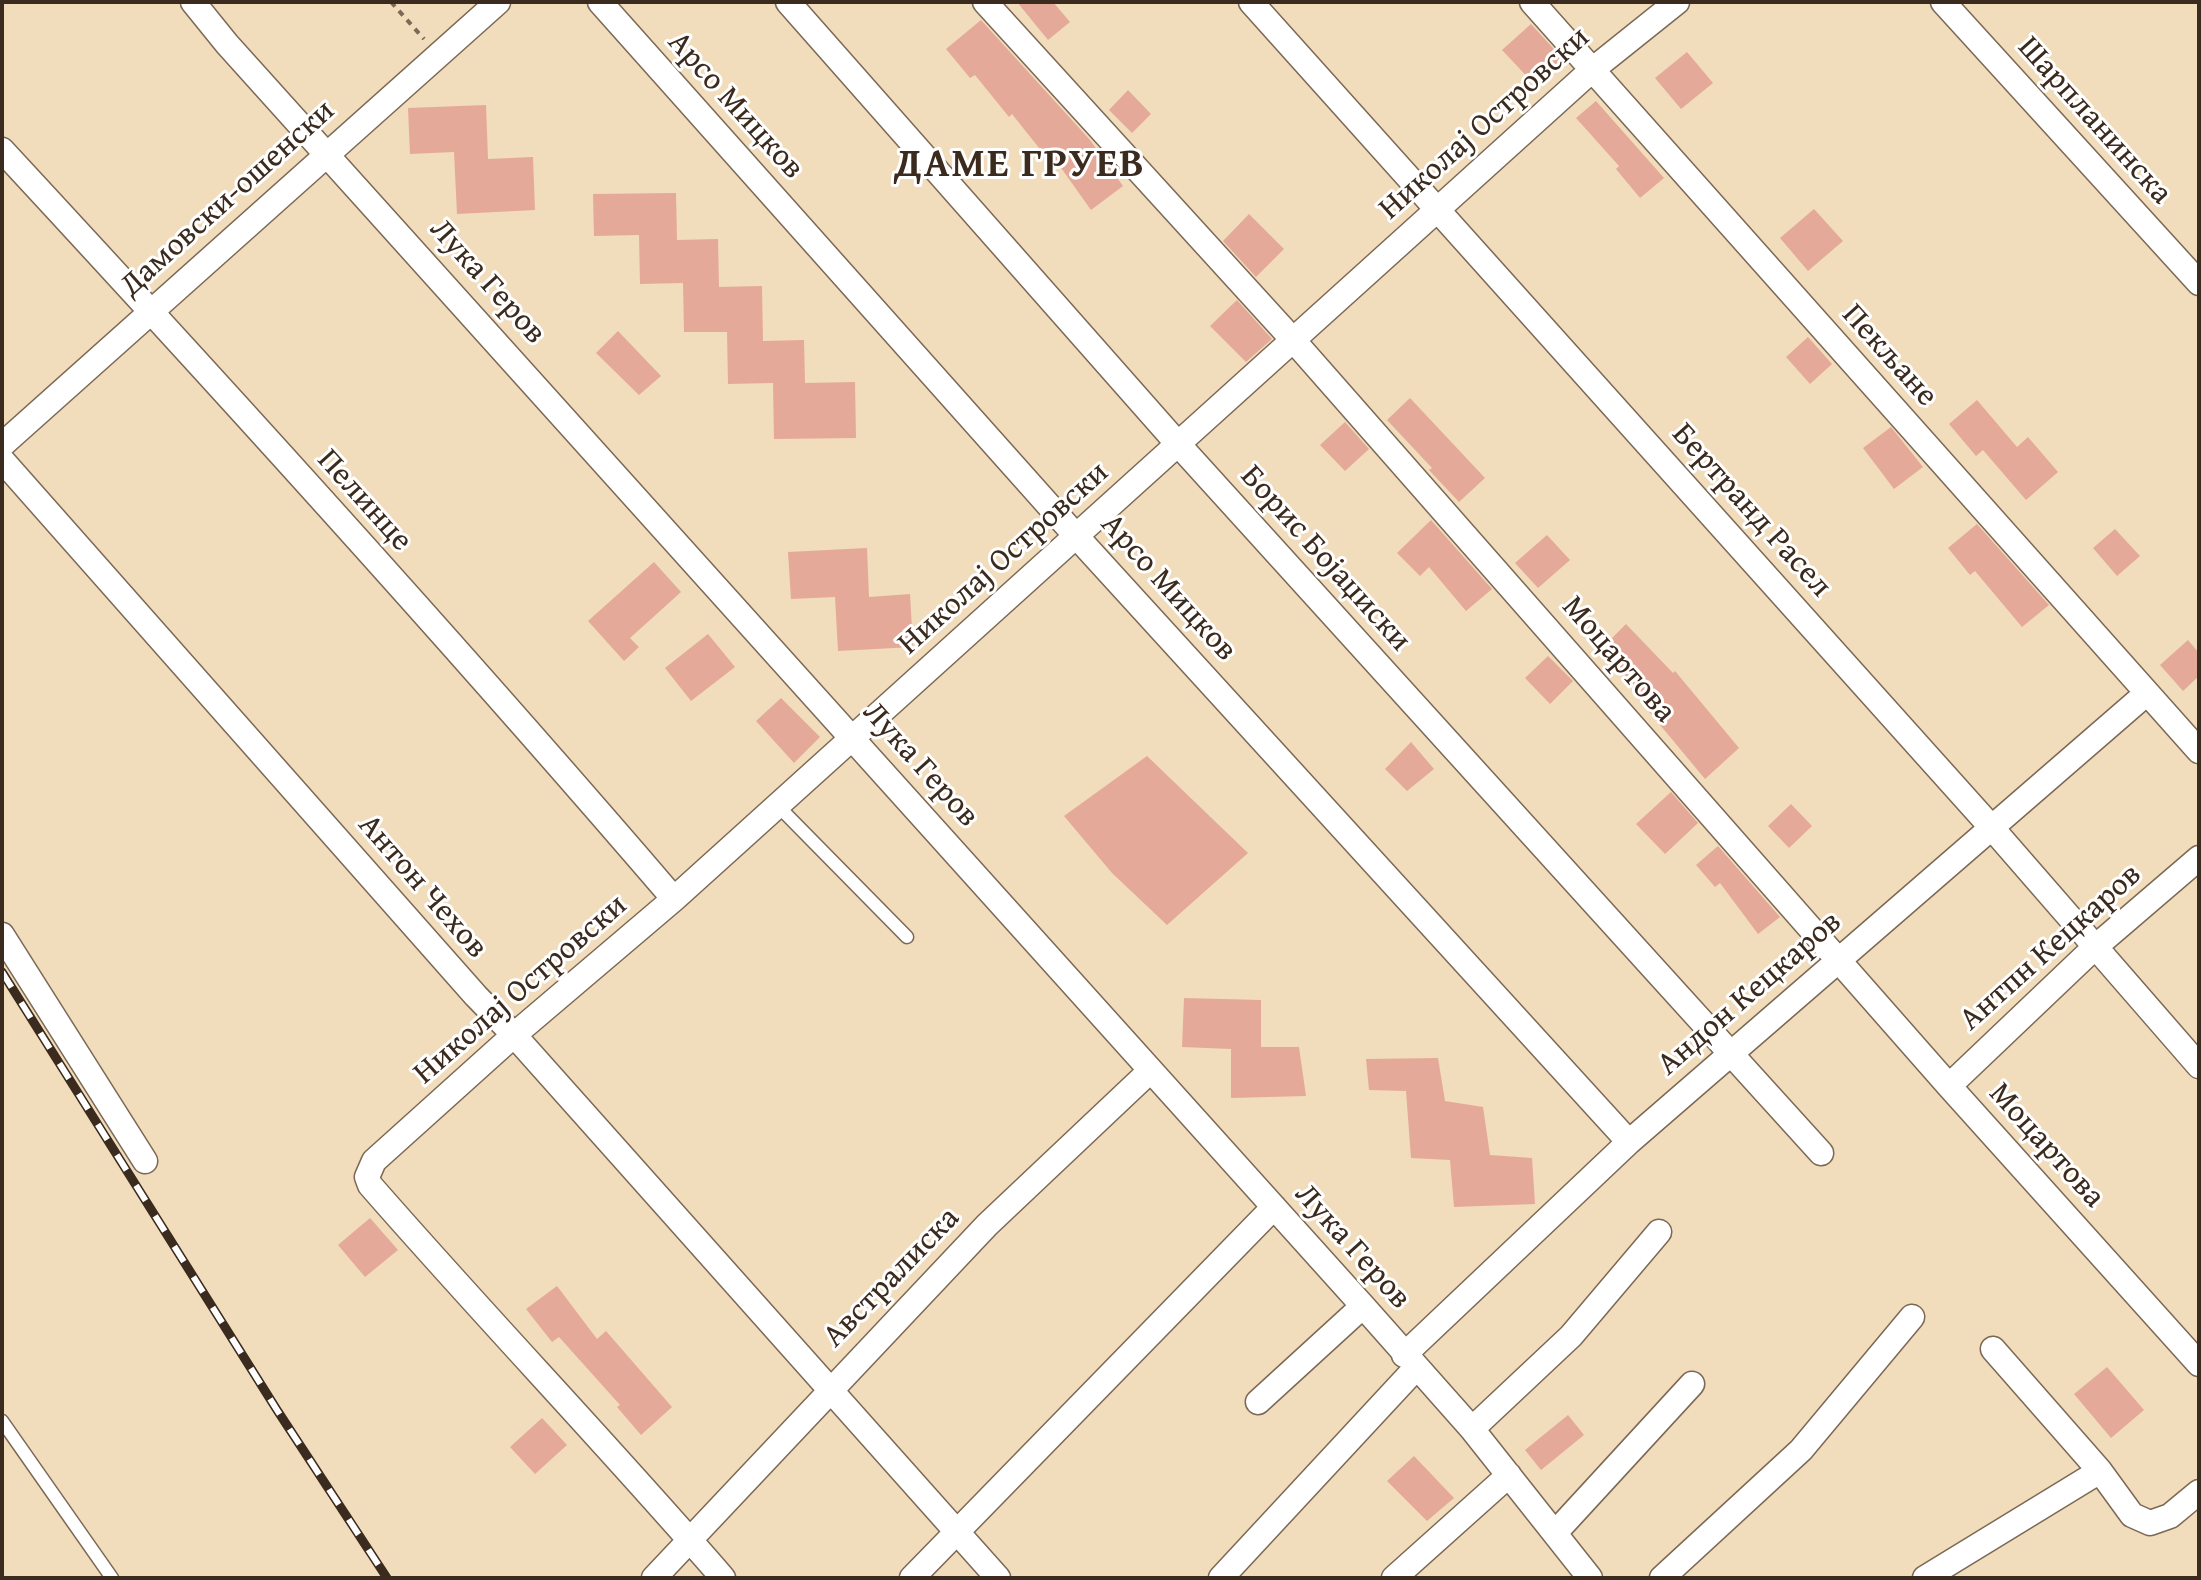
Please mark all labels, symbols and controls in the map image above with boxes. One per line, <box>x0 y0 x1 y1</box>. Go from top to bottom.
street label: Николај Островски <box>1372 19 1598 229</box>
street label: Арсо Мицков <box>659 24 811 188</box>
street label: Шарпланинска <box>2009 29 2179 213</box>
street label: Дамовски-ошенски <box>113 93 343 305</box>
district label: ДАМЕ ГРУЕВ <box>894 142 1146 190</box>
street label: Лука Геров <box>421 211 553 353</box>
street label: Пекљане <box>1833 297 1945 415</box>
street label: Бертранд Расел <box>1663 416 1839 606</box>
street label: Пелинце <box>308 442 420 560</box>
street label: Николај Островски <box>891 454 1117 664</box>
street label: Борис Бојаџиски <box>1231 458 1419 660</box>
street label: Арсо Мицков <box>1092 506 1244 670</box>
street label: Моцартова <box>1553 589 1683 731</box>
street label: Лука Геров <box>854 694 986 836</box>
street label: Антон Чехов <box>349 807 495 967</box>
street label: Антпн Кецкаров <box>1952 856 2150 1040</box>
street label: Николај Островски <box>406 887 636 1093</box>
street label: Андон Кецкаров <box>1650 904 1850 1084</box>
street label: Моцартова <box>1980 1076 2112 1216</box>
street label: Лука Геров <box>1286 1176 1418 1318</box>
street label: Австралиска <box>816 1200 968 1356</box>

